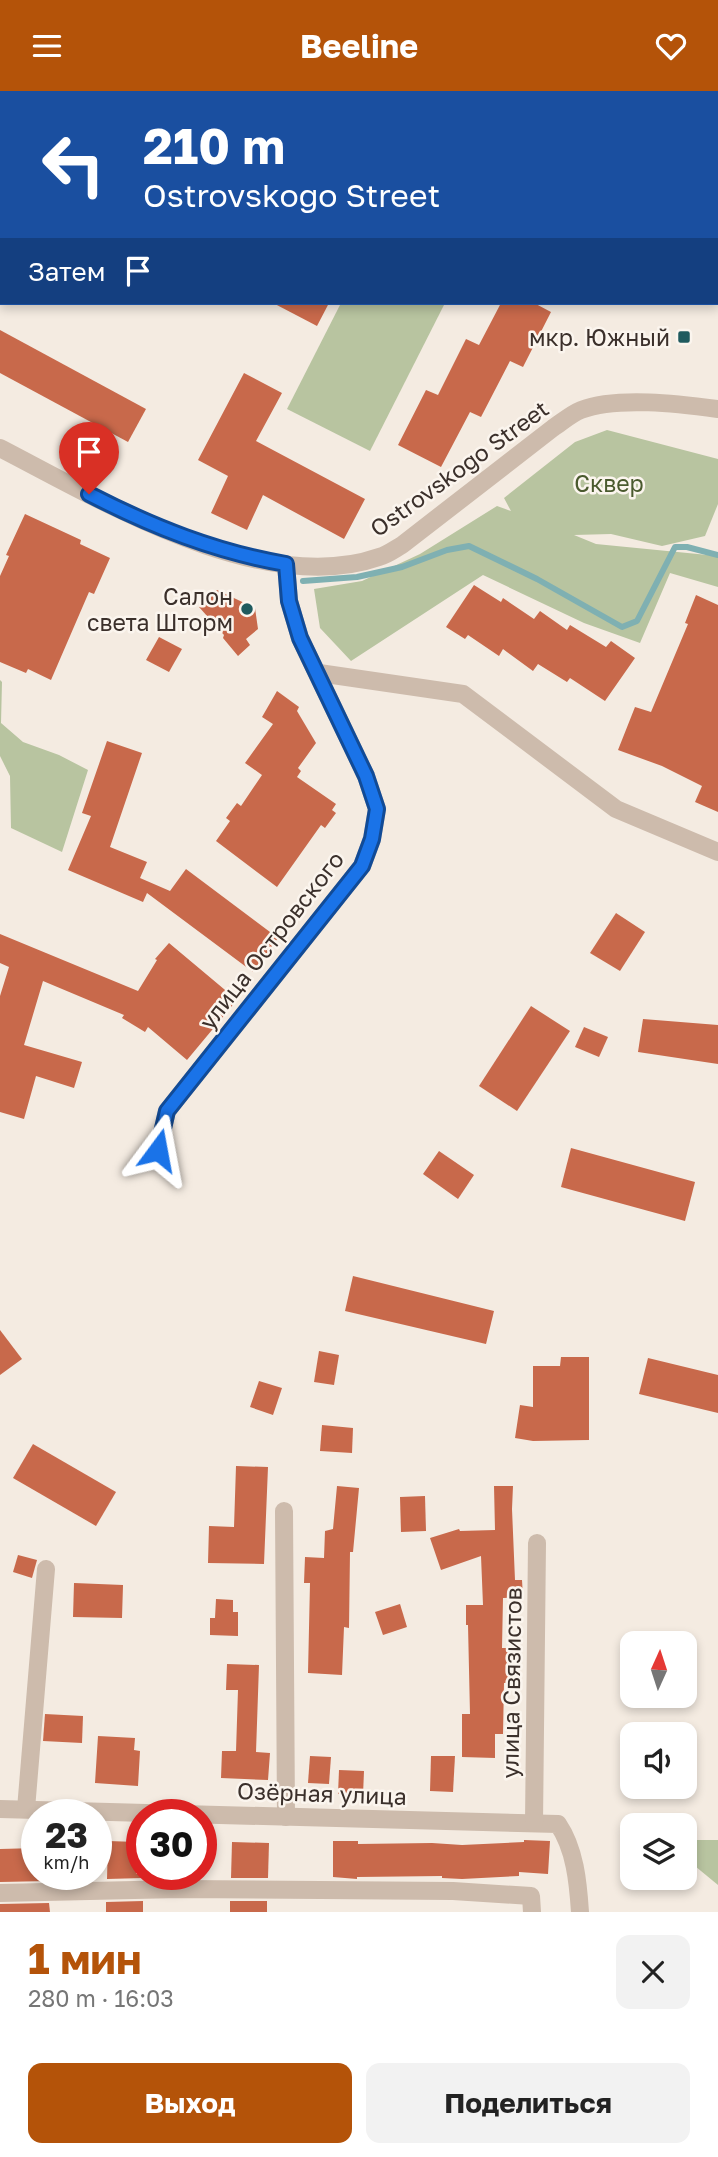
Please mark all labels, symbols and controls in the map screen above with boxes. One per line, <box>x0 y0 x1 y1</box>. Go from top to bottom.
icon: menu <box>28 27 66 65</box>
text: Beeline <box>300 27 418 65</box>
icon: heart <box>652 27 690 65</box>
text: 210 m <box>143 116 285 175</box>
icon: left <box>28 119 119 210</box>
text: Ostrovskogo Street <box>143 176 440 214</box>
icon: arrive <box>119 252 157 290</box>
text: Затем <box>28 256 105 287</box>
place label: мкр. Южный <box>529 323 670 351</box>
marker: мкр. Южный <box>676 329 692 345</box>
street label: Ostrovskogo Street <box>364 394 554 542</box>
pin <box>59 422 119 494</box>
icon: arrive <box>70 433 108 471</box>
park label: Сквер <box>574 469 644 497</box>
place label: Салон света Шторм <box>87 582 233 636</box>
marker: Салон света Шторм <box>239 601 255 617</box>
street label: улица Островского <box>193 845 349 1035</box>
position arrow <box>121 1113 195 1187</box>
street label: улица Связистов <box>495 1587 527 1779</box>
north arrow <box>620 1631 696 1708</box>
map controls <box>620 1631 697 1890</box>
button: sound <box>620 1722 697 1799</box>
street label: Озёрная улица <box>237 1776 407 1810</box>
speed limit sign: 30 <box>126 1799 217 1890</box>
button: layers <box>620 1813 697 1890</box>
text: 23 <box>45 1814 88 1856</box>
text: km/h <box>44 1851 89 1873</box>
text: 1 мин <box>28 1933 142 1983</box>
button: close <box>616 1935 690 2009</box>
text: 280 m · 16:03 <box>28 1984 174 2012</box>
button: Выход <box>28 2063 352 2143</box>
button: Поделиться <box>366 2063 690 2143</box>

